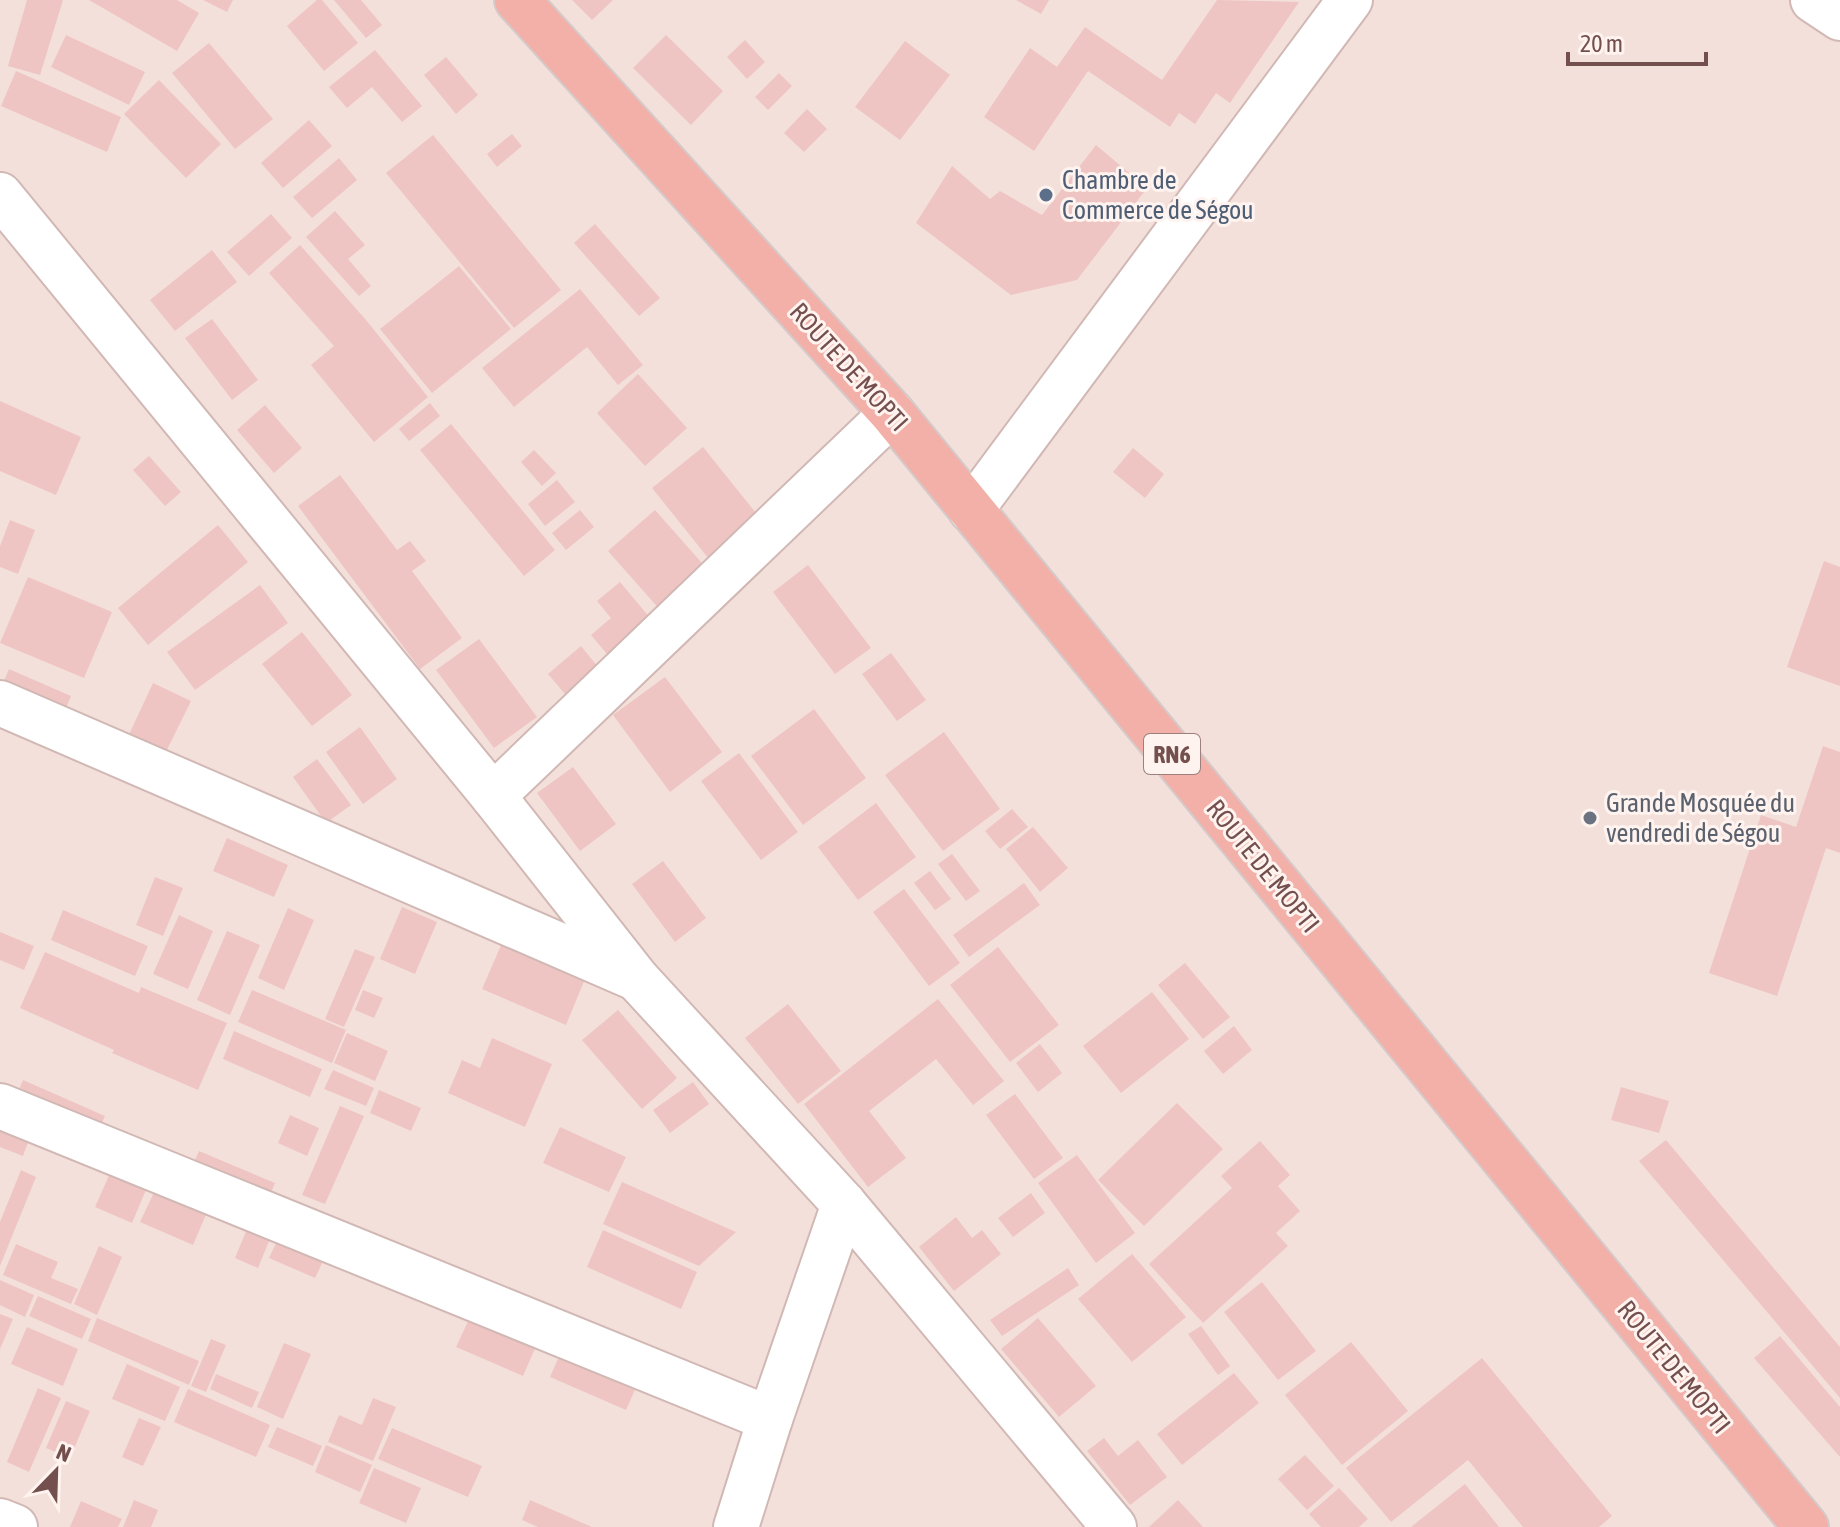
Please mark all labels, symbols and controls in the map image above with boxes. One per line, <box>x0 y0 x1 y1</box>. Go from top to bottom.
scale bar <box>1568 16 1706 66</box>
text: 20 m <box>1580 30 1623 57</box>
place label: Chambre de Commerce de Ségou <box>1062 165 1254 225</box>
marker: Chambre de Commerce de Ségou <box>1037 186 1055 204</box>
street label: ROUTE DE MOPTI <box>784 297 914 437</box>
road number: RN6 <box>1144 734 1200 774</box>
place label: Grande Mosquée du vendredi de Ségou <box>1606 788 1795 848</box>
street label: ROUTE DE MOPTI <box>1200 794 1326 938</box>
marker: Grande Mosquée du vendredi de Ségou <box>1581 809 1599 827</box>
street label: ROUTE DE MOPTI <box>1611 1295 1737 1439</box>
north arrow <box>16 1431 96 1511</box>
text: N <box>53 1438 75 1467</box>

